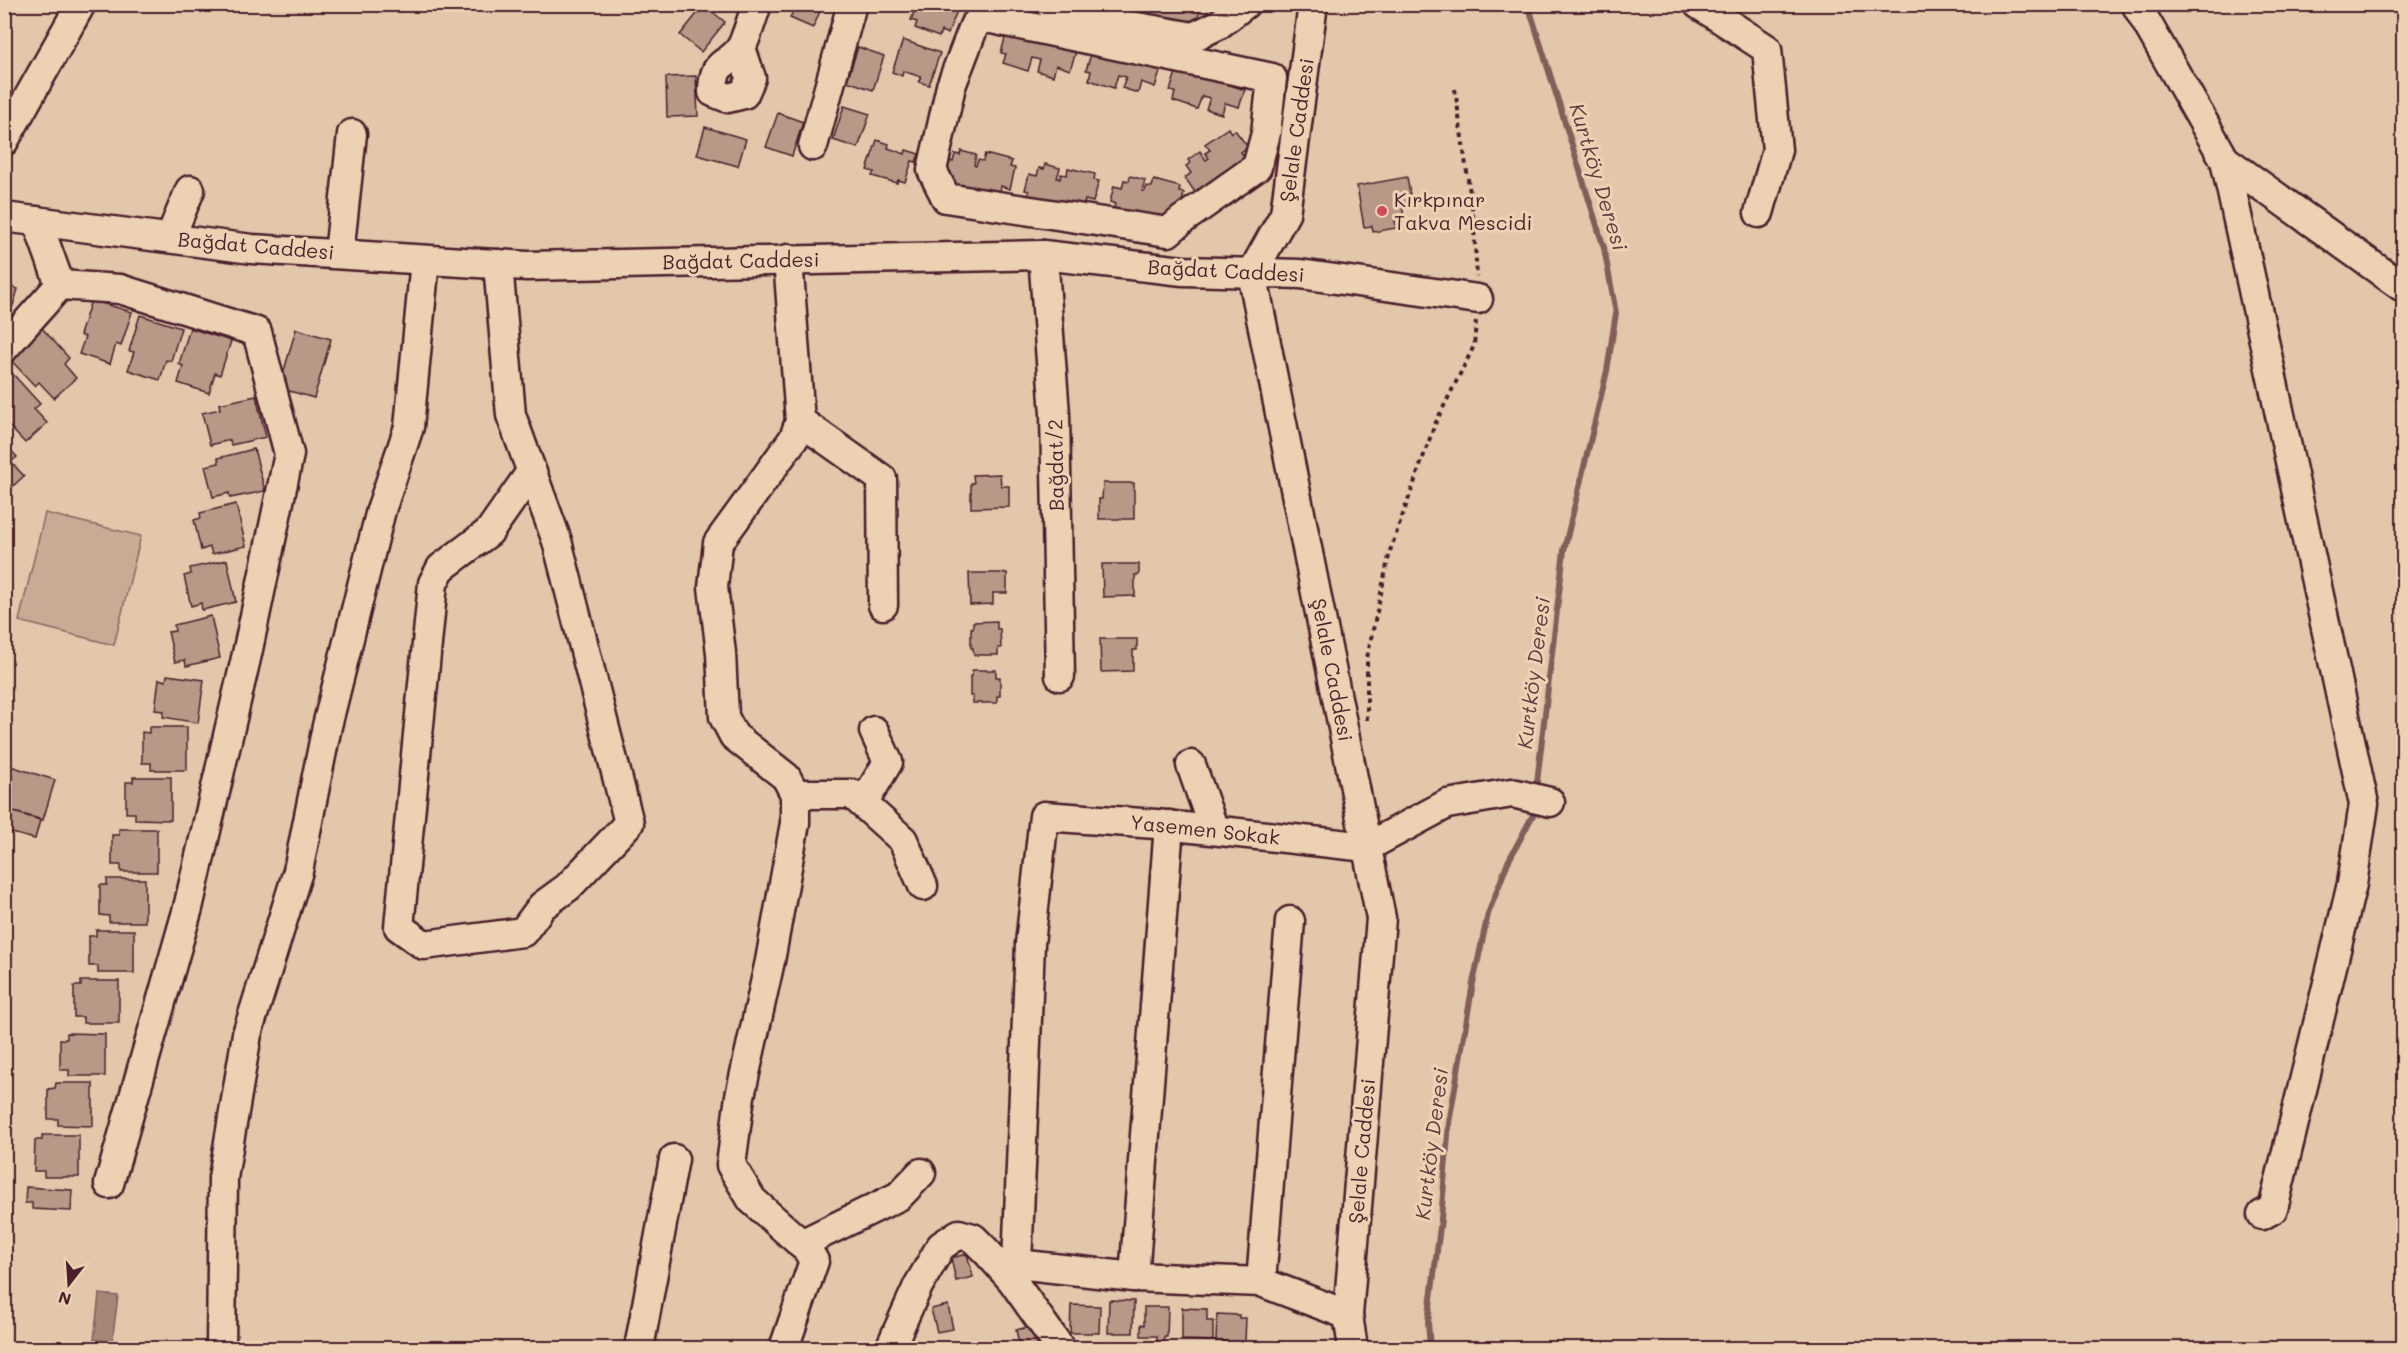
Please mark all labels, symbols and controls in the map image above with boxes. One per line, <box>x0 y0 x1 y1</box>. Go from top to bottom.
street label: Şelale Caddesi <box>1273 56 1319 204</box>
water label: Kurtköy Deresi <box>1564 100 1635 254</box>
place label: Kırkpınar Takva Mescidi <box>1394 186 1532 235</box>
marker: Kırkpınar Takva Mescidi <box>1375 204 1389 218</box>
street label: Bağdat Caddesi <box>177 225 335 265</box>
street label: Bağdat Caddesi <box>662 246 820 274</box>
street label: Bağdat Caddesi <box>1147 253 1305 287</box>
street label: Bağdat/2 <box>1041 419 1069 511</box>
water label: Kurtköy Deresi <box>1510 595 1555 750</box>
street label: Şelale Caddesi <box>1306 596 1360 744</box>
street label: Yasemen Sokak <box>1129 808 1281 850</box>
water label: Kurtköy Deresi <box>1408 1066 1453 1221</box>
street label: Şelale Caddesi <box>1342 1077 1380 1224</box>
north arrow <box>39 1254 99 1314</box>
text: N <box>56 1287 73 1311</box>

